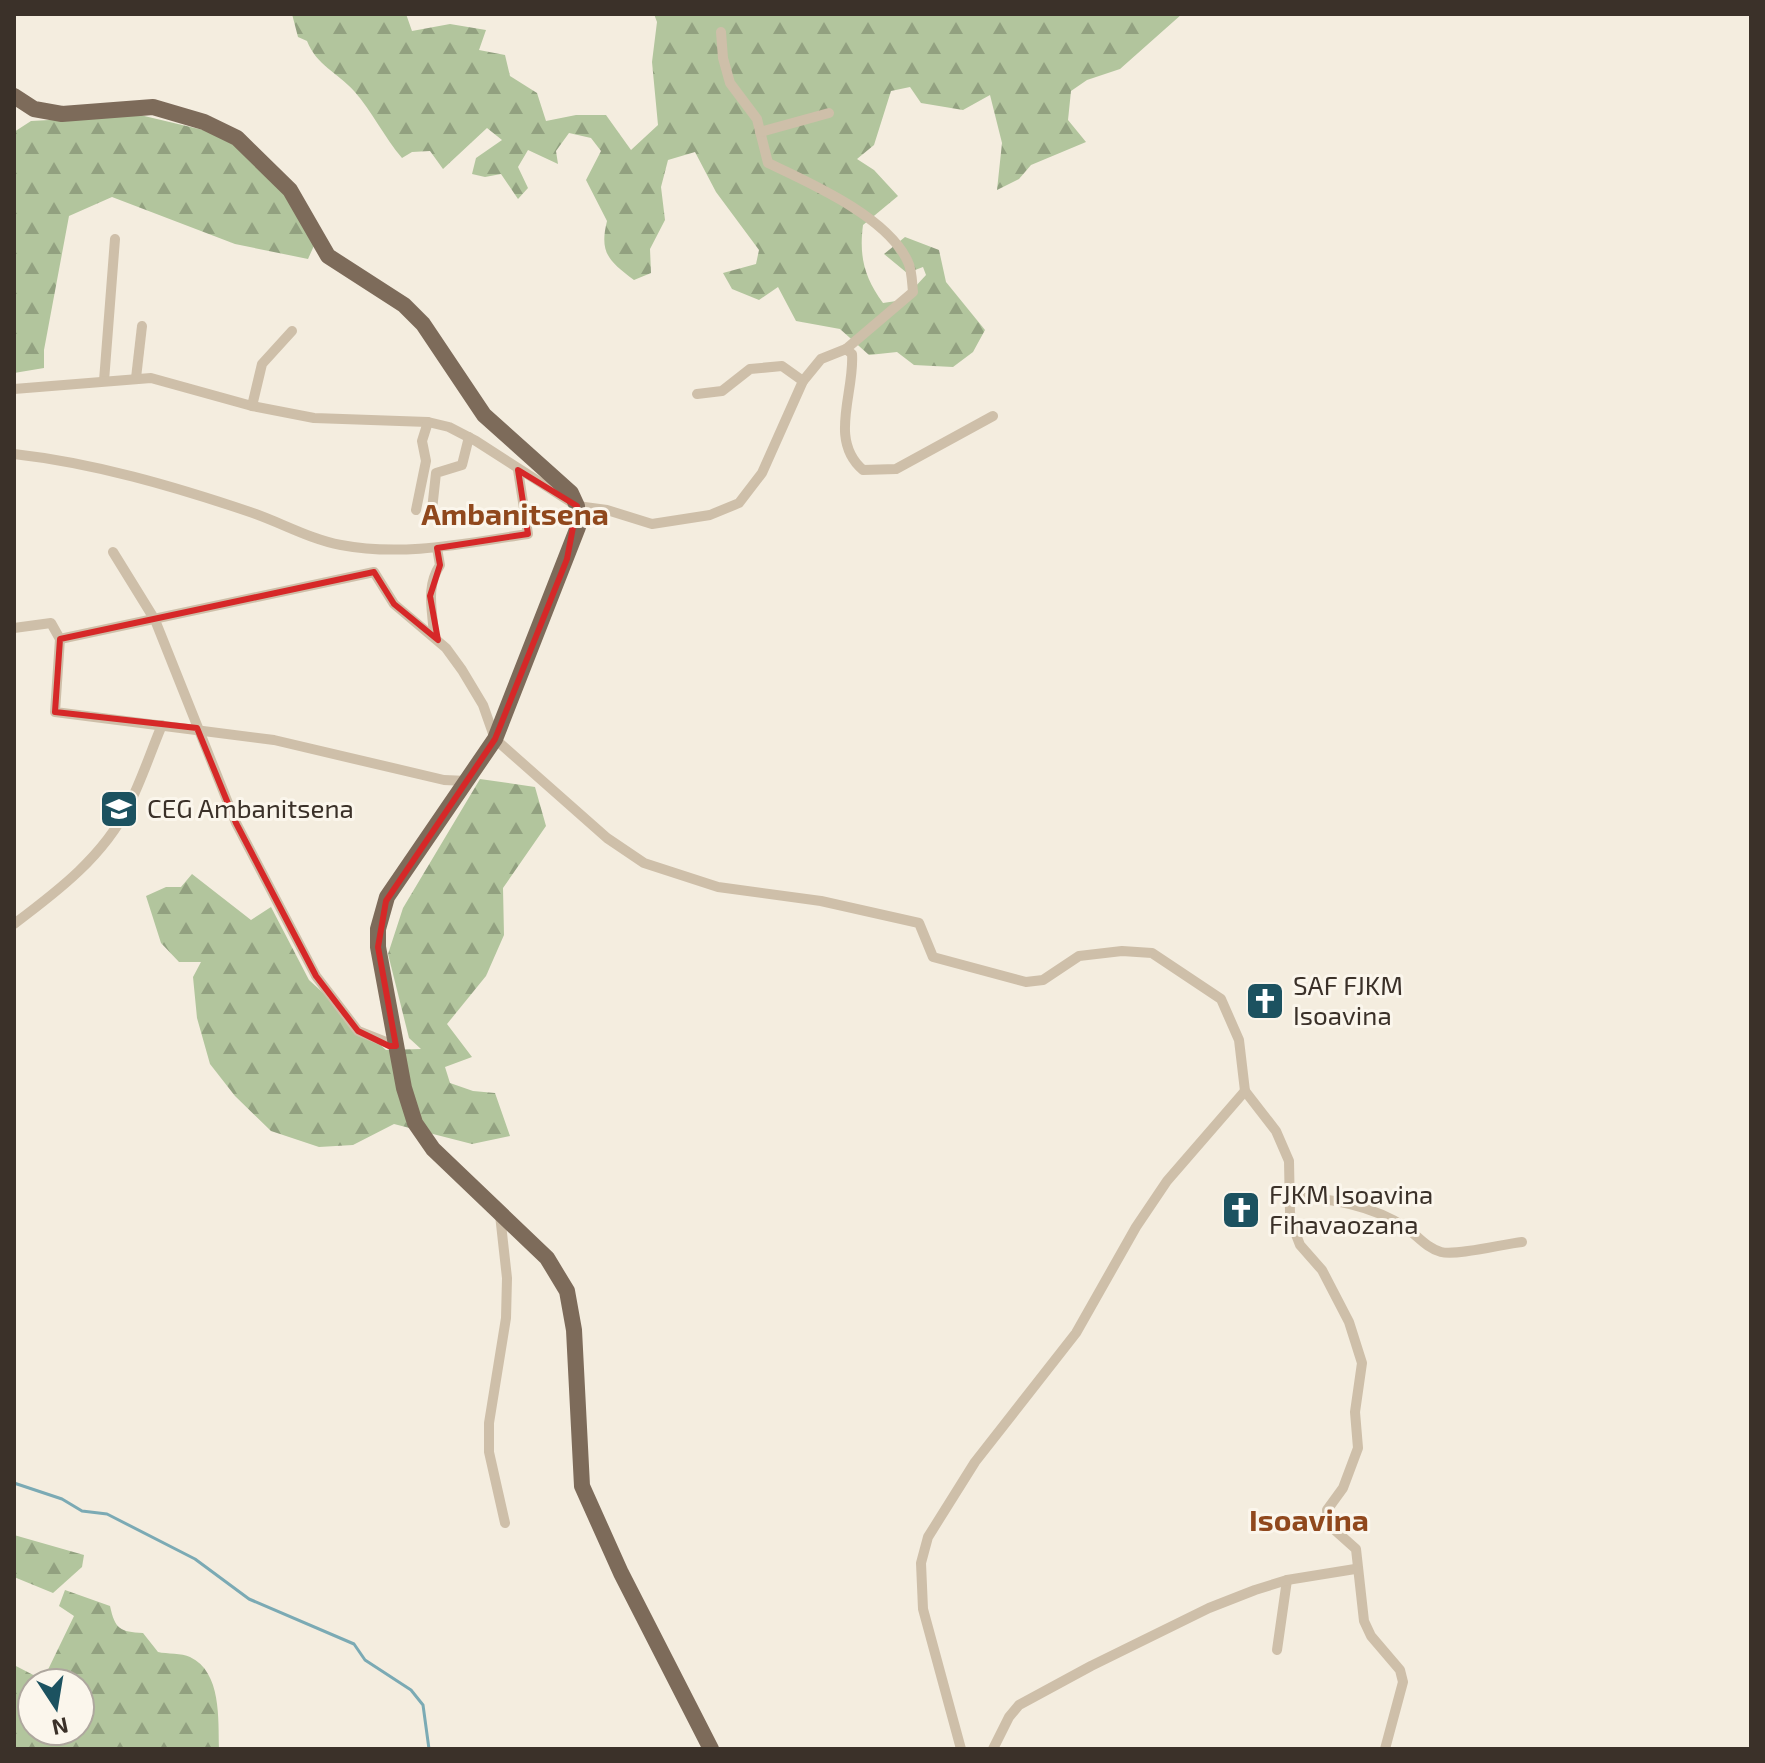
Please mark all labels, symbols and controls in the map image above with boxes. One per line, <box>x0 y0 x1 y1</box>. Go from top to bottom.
district label: Ambanitsena <box>421 495 609 531</box>
school or university icon: CEG Ambanitsena <box>98 788 140 830</box>
place label: CEG Ambanitsena <box>147 792 354 823</box>
place label: SAF FJKM Isoavina <box>1293 969 1403 1030</box>
church icon: SAF FJKM Isoavina <box>1244 980 1286 1022</box>
place label: FJKM Isoavina Fihavaozana <box>1269 1178 1433 1239</box>
church icon: FJKM Isoavina Fihavaozana <box>1220 1189 1262 1231</box>
district label: Isoavina <box>1249 1501 1369 1537</box>
north arrow <box>16 1667 96 1747</box>
text: N <box>50 1713 71 1742</box>

